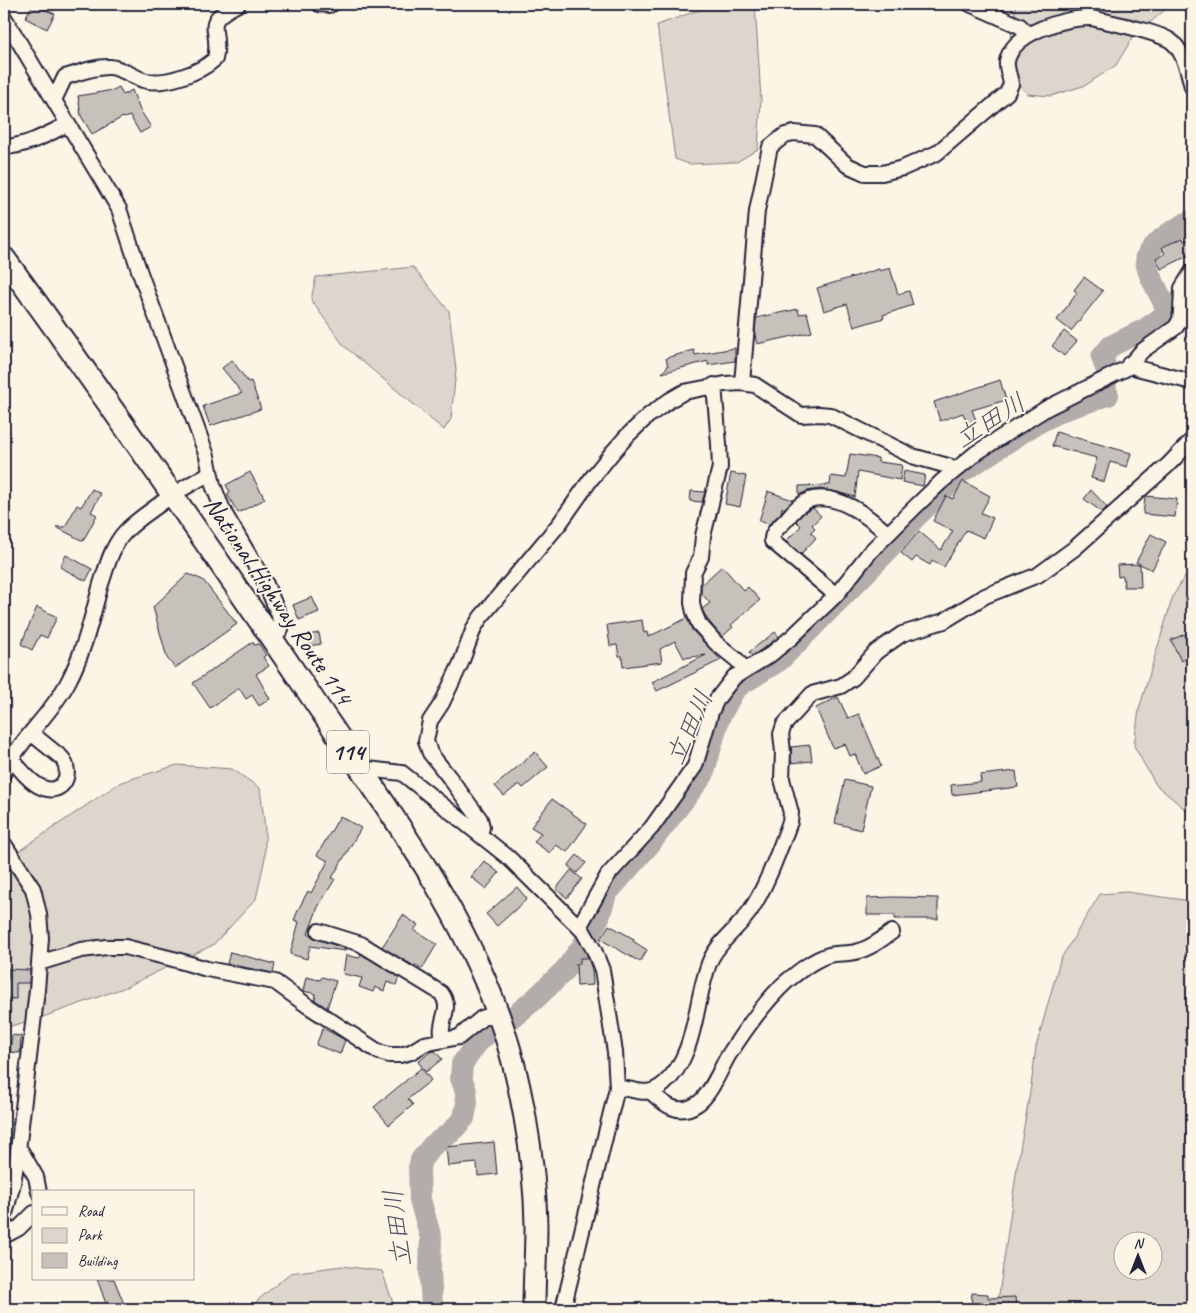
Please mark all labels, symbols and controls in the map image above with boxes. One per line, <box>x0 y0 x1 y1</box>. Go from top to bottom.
water label: 立田川 <box>948 386 1032 455</box>
street label: National Highway Route 114 <box>197 490 361 713</box>
water label: 立田川 <box>659 685 720 770</box>
road number: 114 <box>327 730 369 774</box>
water label: 立田川 <box>376 1187 419 1269</box>
legend <box>32 1190 195 1280</box>
text: Road <box>78 1202 105 1221</box>
text: Park <box>78 1226 103 1245</box>
north arrow <box>1114 1230 1164 1280</box>
text: N <box>1134 1235 1145 1252</box>
text: Building <box>78 1252 118 1271</box>

